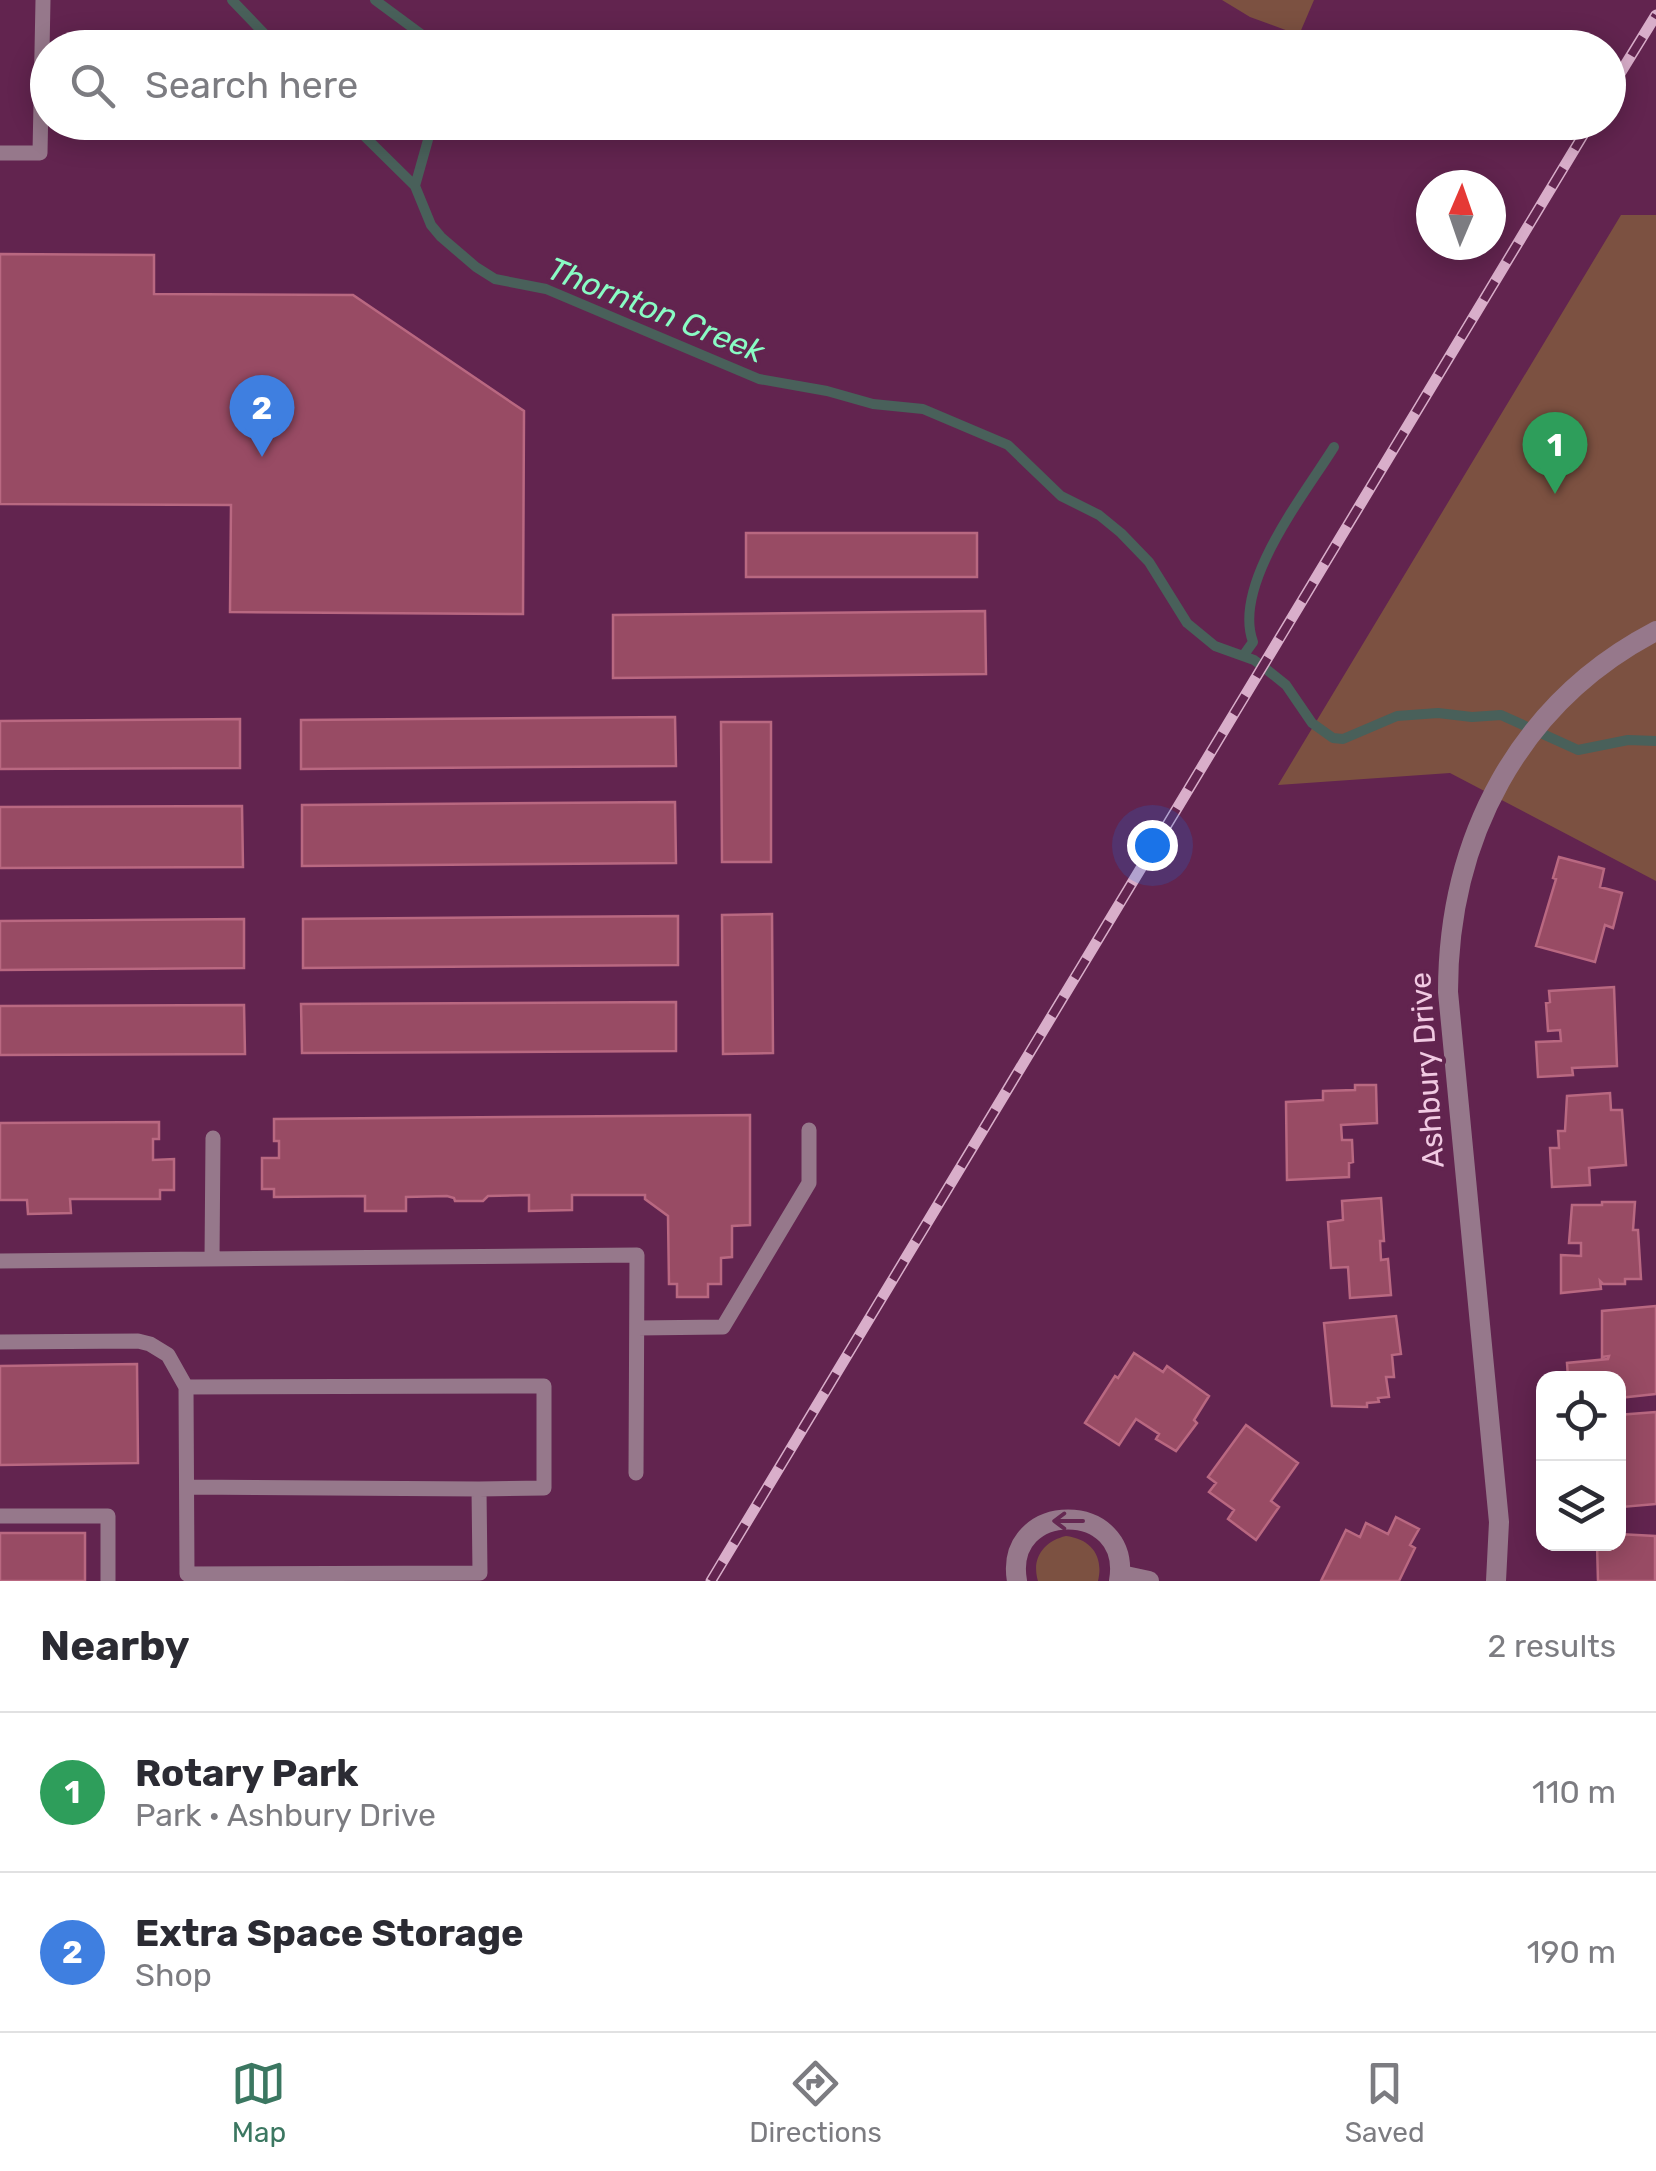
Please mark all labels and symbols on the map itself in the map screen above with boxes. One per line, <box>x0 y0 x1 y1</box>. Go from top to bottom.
north arrow <box>1416 170 1506 260</box>
water label: Thornton Creek <box>542 249 770 371</box>
pin: 2 <box>230 374 294 457</box>
pin: 1 <box>1522 412 1588 494</box>
your location <box>1127 820 1178 871</box>
street label: Ashbury Drive <box>1402 971 1452 1169</box>
one-way arrow <box>1052 1512 1085 1530</box>

